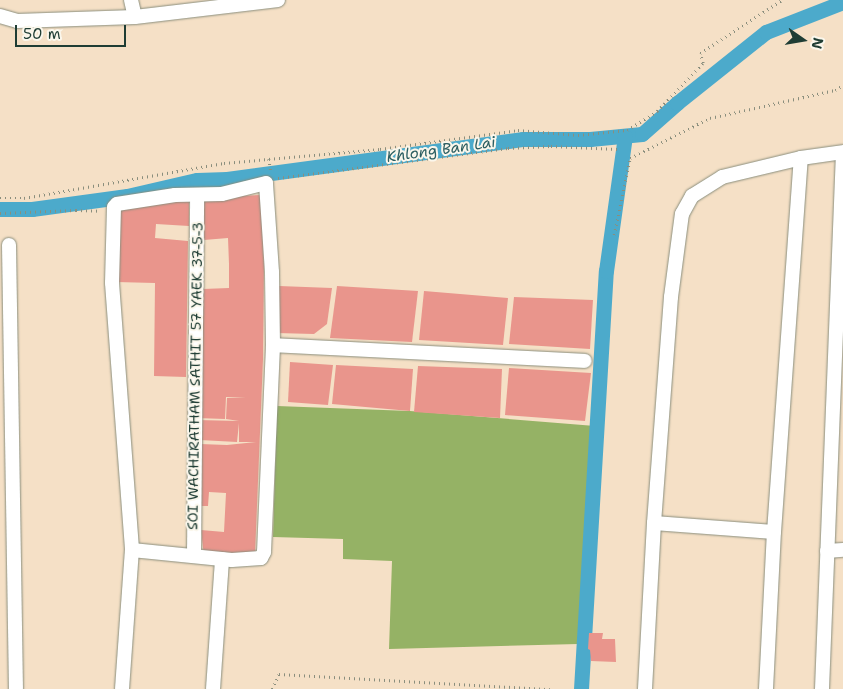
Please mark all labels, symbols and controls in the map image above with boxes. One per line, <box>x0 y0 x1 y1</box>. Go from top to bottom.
scale bar <box>18 15 129 47</box>
north arrow <box>778 15 828 65</box>
text: 50 m <box>23 24 61 44</box>
text: N <box>808 36 828 51</box>
water label: Khlong Ban Lai <box>385 133 497 167</box>
street label: SOI WACHIRATHAM SATHIT 57 YAEK 37-5-3 <box>184 222 206 530</box>

